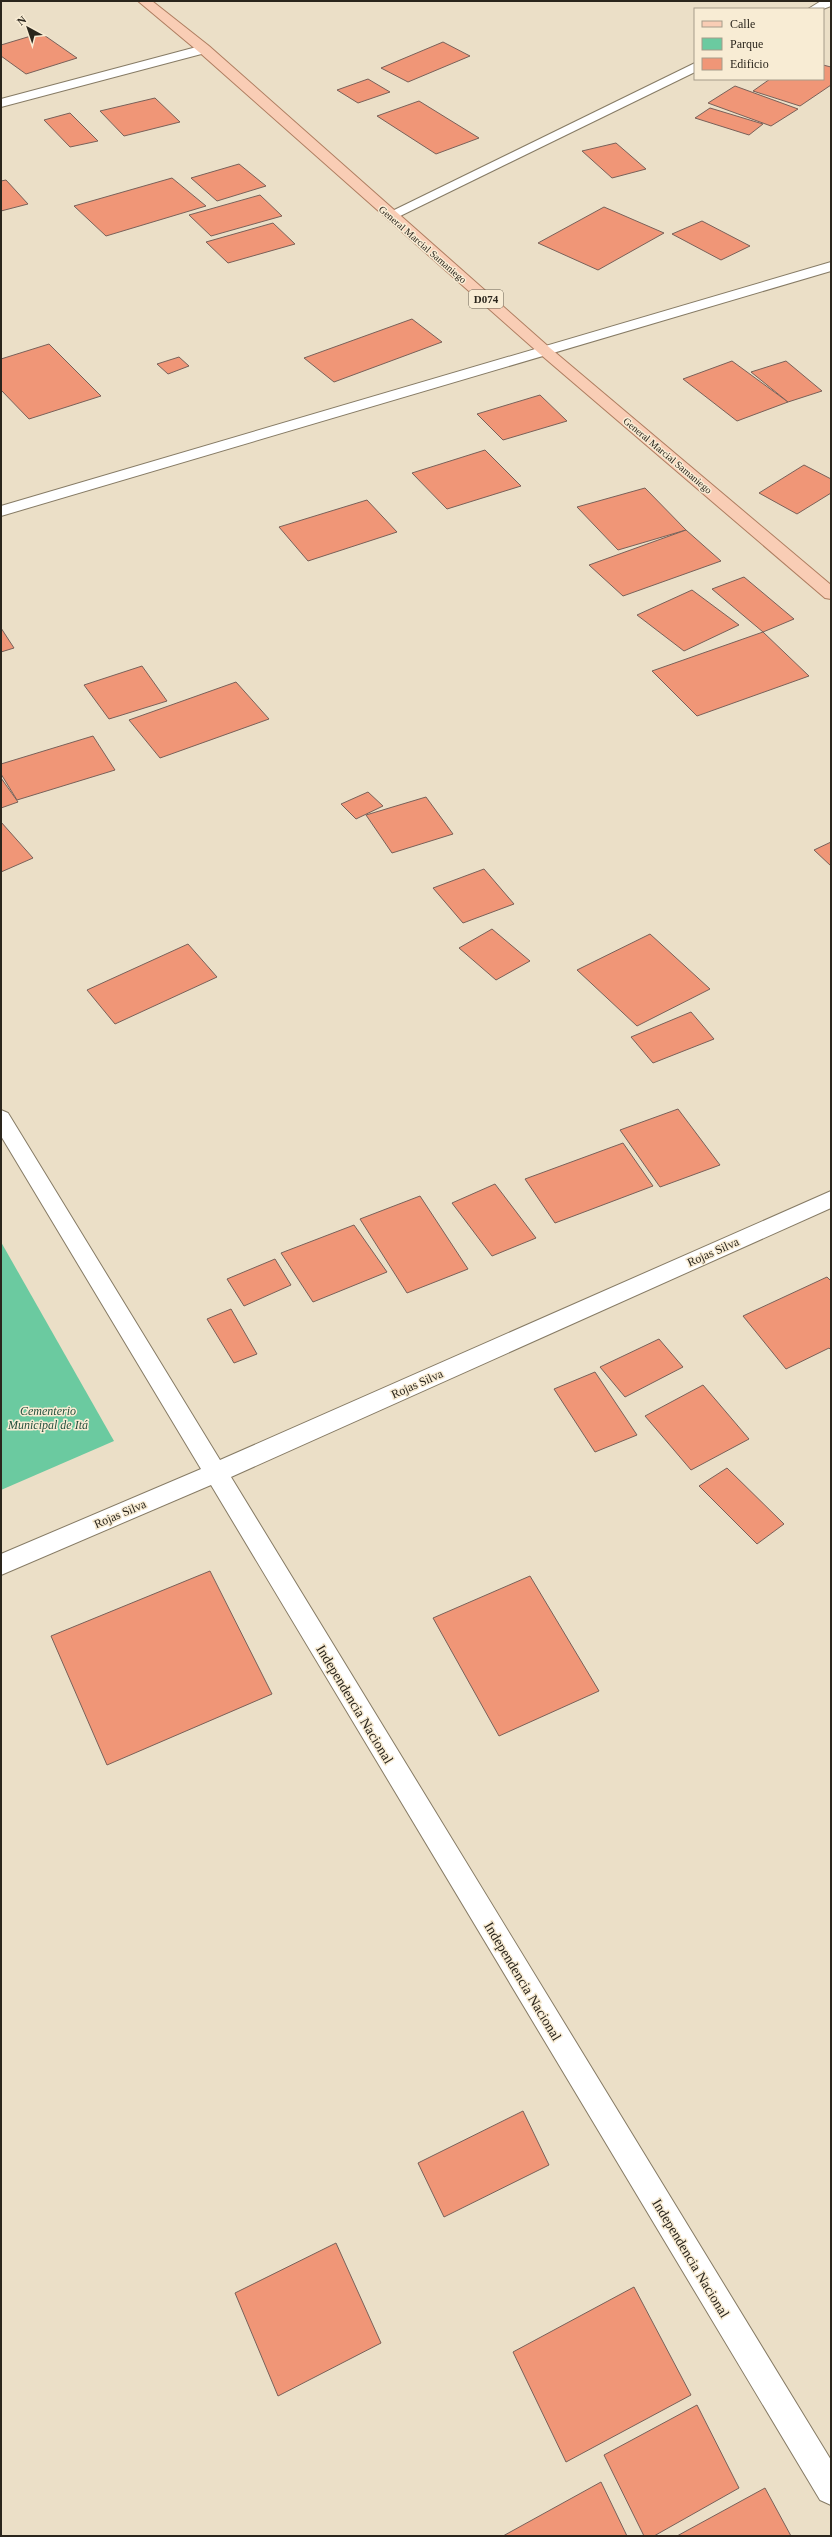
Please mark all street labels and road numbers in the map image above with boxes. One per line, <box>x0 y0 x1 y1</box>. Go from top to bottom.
street label: General Marcial Samaniego <box>377 203 469 285</box>
road number: D074 <box>469 290 503 308</box>
street label: General Marcial Samaniego <box>621 415 714 496</box>
street label: Rojas Silva <box>685 1234 742 1270</box>
street label: Rojas Silva <box>389 1366 446 1402</box>
street label: Rojas Silva <box>92 1497 149 1531</box>
street label: Independencia Nacional <box>313 1642 396 1766</box>
street label: Independencia Nacional <box>481 1919 564 2043</box>
street label: Independencia Nacional <box>649 2196 732 2320</box>

